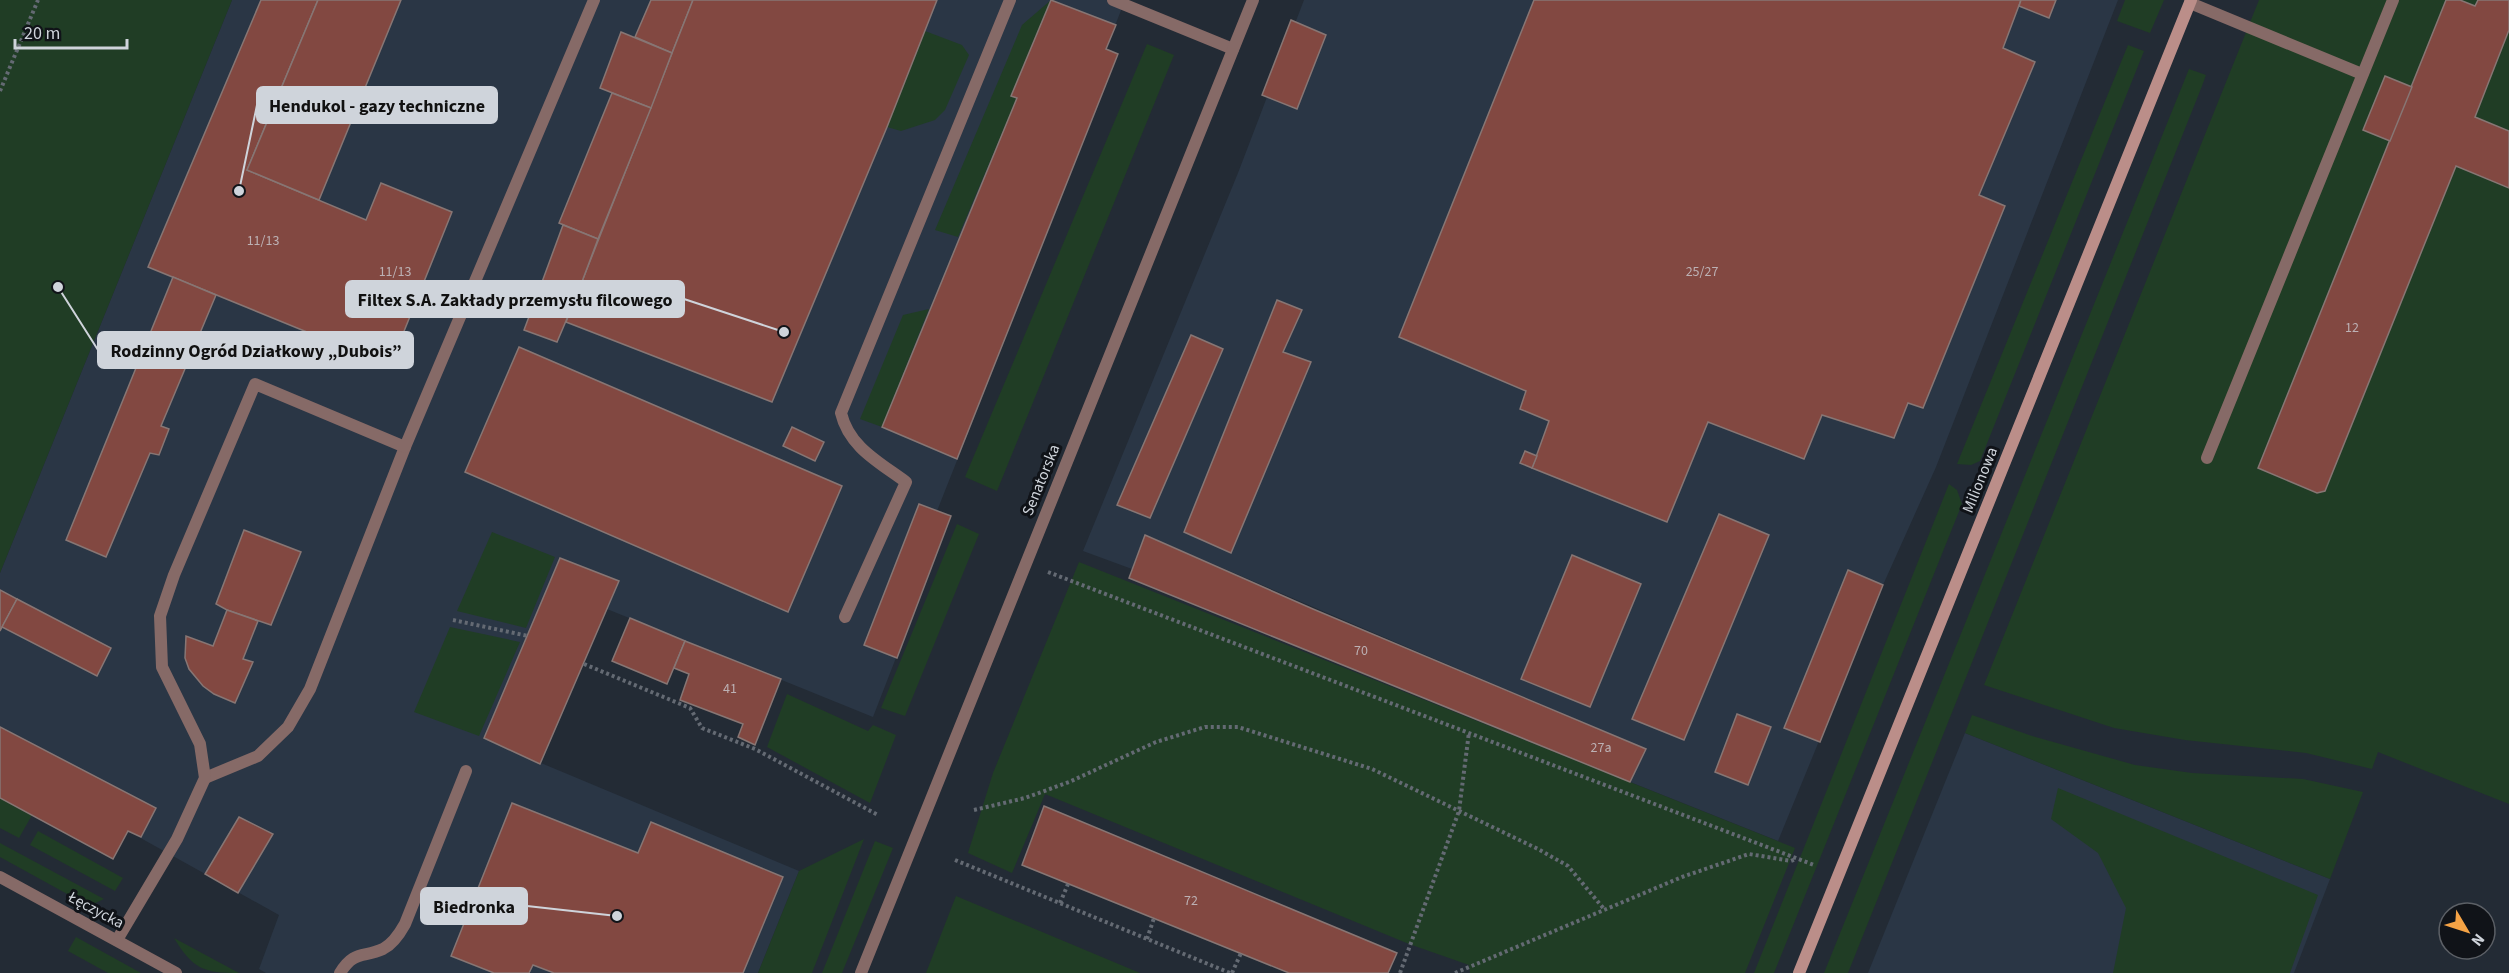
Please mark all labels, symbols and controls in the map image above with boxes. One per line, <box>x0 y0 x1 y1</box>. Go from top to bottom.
scale bar <box>15 12 128 50</box>
text: 20 m <box>24 21 60 46</box>
callout: Hendukol - gazy techniczne <box>257 87 497 123</box>
text: Hendukol - gazy techniczne <box>269 94 485 119</box>
house number: 11/13 <box>247 231 279 251</box>
house number: 11/13 <box>379 262 411 282</box>
house number: 25/27 <box>1686 262 1718 282</box>
callout: Filtex S.A. Zakłady przemysłu filcowego <box>346 281 684 317</box>
text: Filtex S.A. Zakłady przemysłu filcowego <box>358 288 672 313</box>
house number: 12 <box>2345 318 2359 338</box>
callout: Rodzinny Ogród Działkowy „Dubois” <box>98 332 413 368</box>
text: Rodzinny Ogród Działkowy „Dubois” <box>110 339 402 364</box>
street label: Senatorska <box>1017 441 1065 519</box>
street label: Milionowa <box>1957 444 2003 516</box>
house number: 70 <box>1354 641 1368 661</box>
house number: 41 <box>723 679 737 699</box>
house number: 27a <box>1591 738 1611 758</box>
street label: Łęczycka <box>63 886 128 934</box>
callout: Biedronka <box>421 888 527 924</box>
house number: 72 <box>1184 891 1198 911</box>
text: Biedronka <box>433 895 515 920</box>
north arrow <box>2437 901 2497 961</box>
text: N <box>2466 929 2490 951</box>

